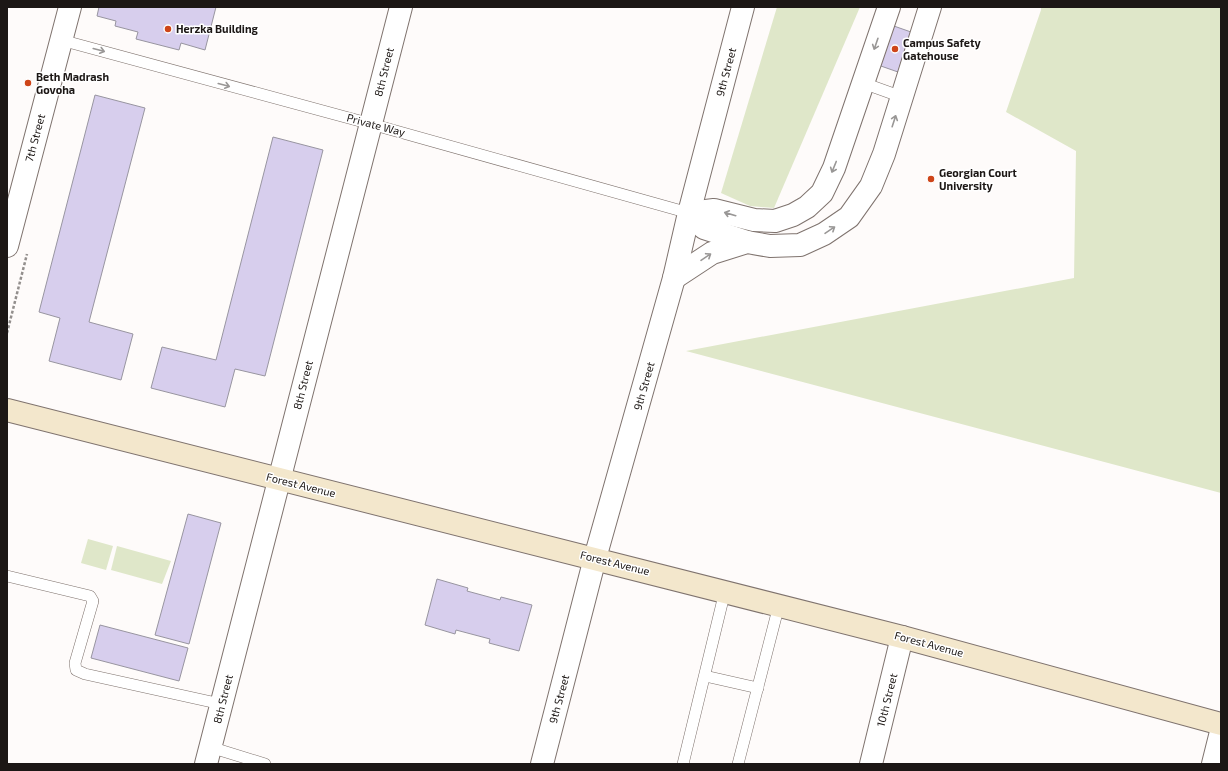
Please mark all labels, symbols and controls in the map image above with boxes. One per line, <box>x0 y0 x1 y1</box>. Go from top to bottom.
place label: Herzka Building <box>176 22 259 35</box>
marker: Herzka Building <box>163 24 173 34</box>
place label: Campus Safety Gatehouse <box>903 36 982 62</box>
one-way arrow <box>872 38 880 50</box>
marker: Campus Safety Gatehouse <box>890 44 900 54</box>
street label: 8th Street <box>371 46 396 98</box>
street label: 9th Street <box>713 46 738 98</box>
one-way arrow <box>92 47 105 55</box>
place label: Beth Madrash Govoha <box>36 70 109 96</box>
marker: Beth Madrash Govoha <box>23 78 33 88</box>
one-way arrow <box>217 82 230 89</box>
street label: Private Way <box>345 110 407 139</box>
street label: 7th Street <box>22 112 47 163</box>
one-way arrow <box>891 116 899 128</box>
one-way arrow <box>830 160 837 172</box>
place label: Georgian Court University <box>939 166 1017 193</box>
marker: Georgian Court University <box>926 174 936 184</box>
one-way arrow <box>724 210 737 217</box>
one-way arrow <box>824 226 835 234</box>
one-way arrow <box>701 253 712 261</box>
street label: 8th Street <box>290 359 315 411</box>
street label: 9th Street <box>630 360 657 412</box>
street label: Forest Avenue <box>265 470 337 499</box>
street label: Forest Avenue <box>579 548 651 577</box>
street label: Forest Avenue <box>893 628 965 659</box>
street label: 10th Street <box>874 672 899 728</box>
street label: 8th Street <box>210 673 235 725</box>
street label: 9th Street <box>546 673 571 725</box>

